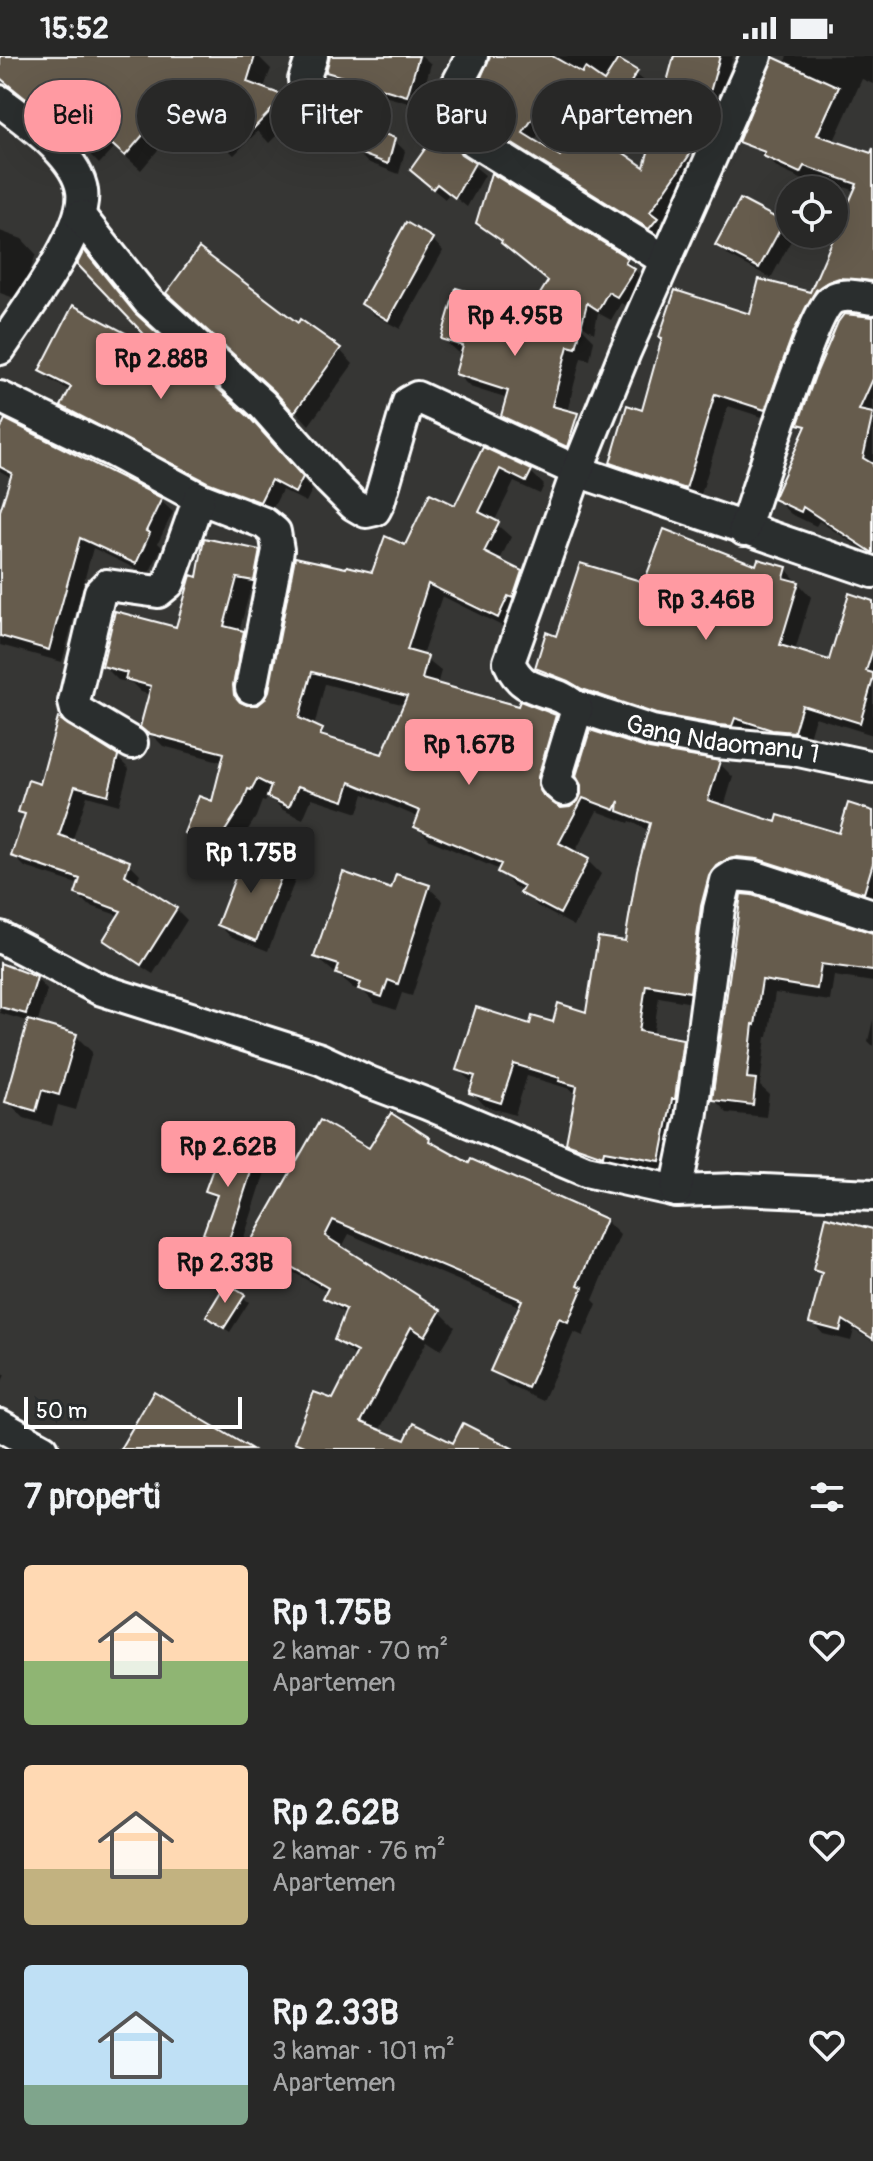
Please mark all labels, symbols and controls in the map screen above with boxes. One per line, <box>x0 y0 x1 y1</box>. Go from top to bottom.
text: 15:52 <box>40 10 109 47</box>
chip: Beli <box>24 80 121 152</box>
chip: Sewa <box>137 80 255 152</box>
chip: Filter <box>271 80 391 152</box>
chip: Baru <box>407 80 516 152</box>
chip: Apartemen <box>532 80 721 152</box>
map controls <box>776 176 848 248</box>
button: locate <box>776 176 848 248</box>
pin: Rp 4.95B <box>432 290 598 358</box>
text: Rp 4.95B <box>467 300 563 332</box>
pin: Rp 2.88B <box>78 333 244 401</box>
text: Rp 2.88B <box>114 343 208 375</box>
pin: Rp 3.46B <box>623 574 789 642</box>
text: Rp 3.46B <box>657 584 755 616</box>
street label: Gang Ndaomanu 1 <box>622 708 822 771</box>
pin: Rp 1.67B <box>386 719 552 787</box>
text: Rp 1.67B <box>423 729 515 761</box>
pin: Rp 1.75B <box>168 827 334 895</box>
text: Rp 1.75B <box>205 837 297 869</box>
pin: Rp 2.62B <box>145 1121 311 1189</box>
text: Rp 2.62B <box>179 1131 277 1163</box>
pin: Rp 2.33B <box>142 1237 308 1305</box>
text: Rp 2.33B <box>177 1247 273 1279</box>
scale bar <box>24 1393 242 1429</box>
text: 50 m <box>36 1397 87 1425</box>
icon: filters <box>805 1475 849 1519</box>
text: 7 properti <box>24 1476 160 1519</box>
text: Rp 1.75B <box>272 1592 392 1635</box>
icon: home <box>88 1597 184 1693</box>
icon: heart <box>805 1623 849 1667</box>
text: 2 kamar · 70 m² <box>272 1635 448 1667</box>
text: Apartemen <box>272 1667 396 1699</box>
text: Rp 2.62B <box>272 1792 400 1835</box>
icon: home <box>88 1797 184 1893</box>
icon: heart <box>805 1823 849 1867</box>
text: 2 kamar · 76 m² <box>272 1835 446 1867</box>
text: Apartemen <box>272 1867 396 1899</box>
text: Rp 2.33B <box>272 1992 399 2035</box>
icon: home <box>88 1997 184 2093</box>
icon: heart <box>805 2023 849 2067</box>
text: 3 kamar · 101 m² <box>272 2035 455 2067</box>
text: Apartemen <box>272 2067 396 2099</box>

